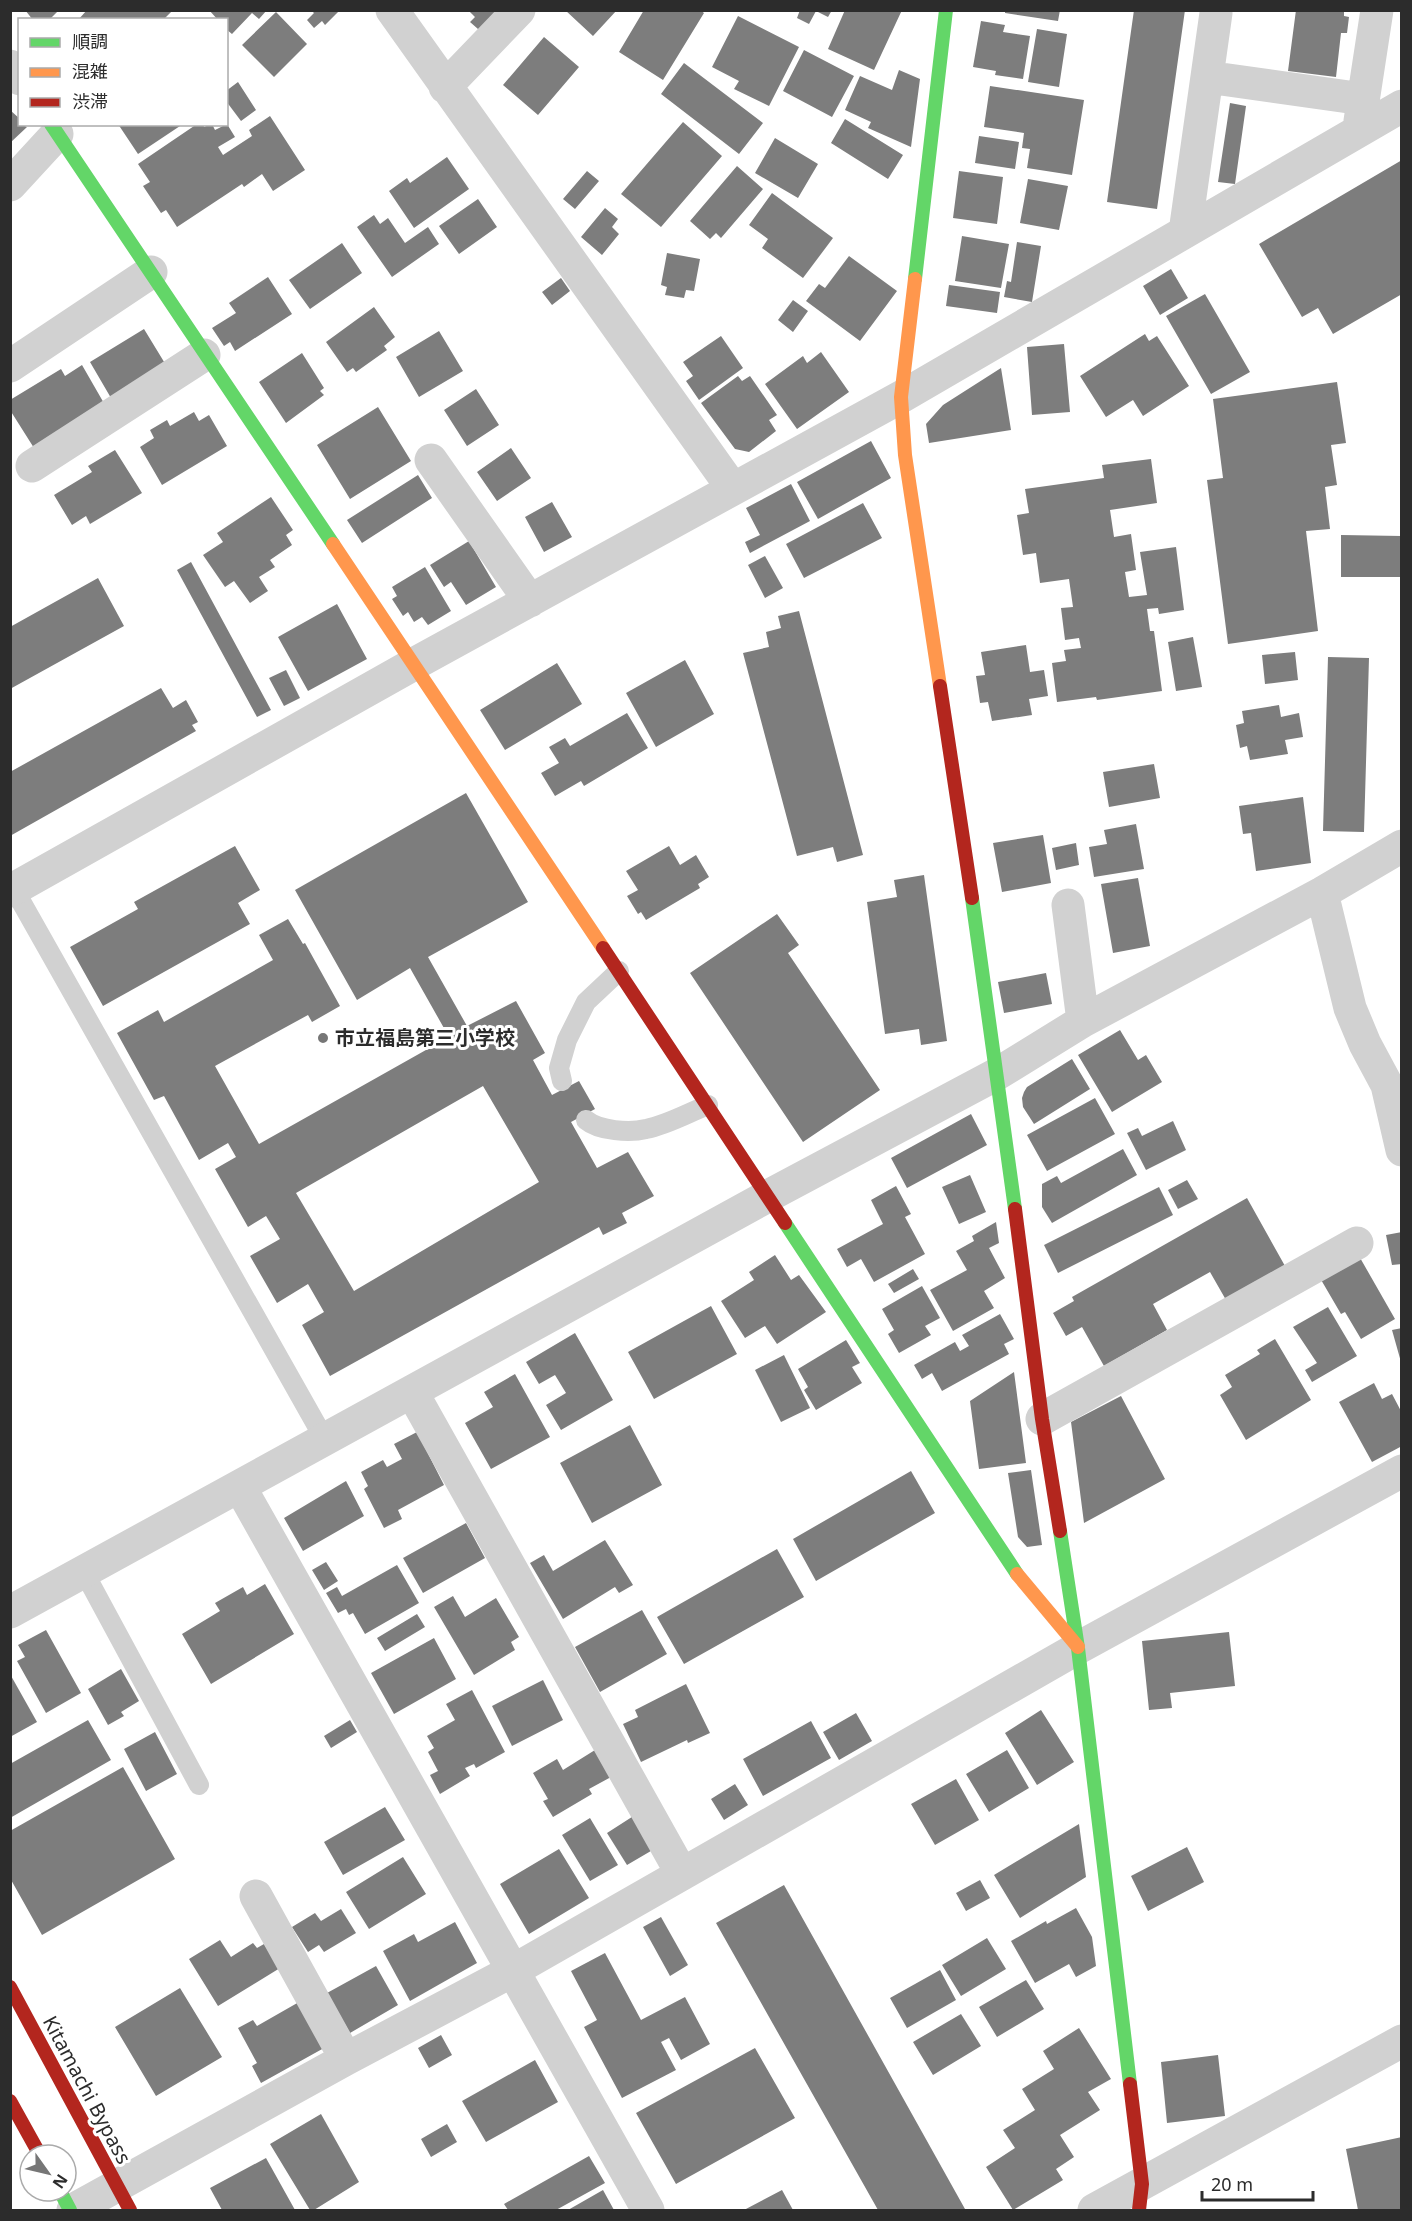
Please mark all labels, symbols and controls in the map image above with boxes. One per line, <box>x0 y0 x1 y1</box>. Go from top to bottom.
legend <box>18 18 228 126</box>
text: 順調 <box>72 29 108 53</box>
text: 混雑 <box>72 59 108 83</box>
text: 渋滞 <box>72 89 108 113</box>
place label: 市立福島第三小学校 <box>335 1024 515 1051</box>
marker: 市立福島第三小学校 <box>316 1031 330 1045</box>
street label: Kitamachi Bypass <box>37 2011 138 2169</box>
north arrow <box>18 2143 78 2203</box>
scale bar <box>1202 2164 1313 2202</box>
text: N <box>48 2170 73 2193</box>
text: 20 m <box>1211 2172 1253 2196</box>

